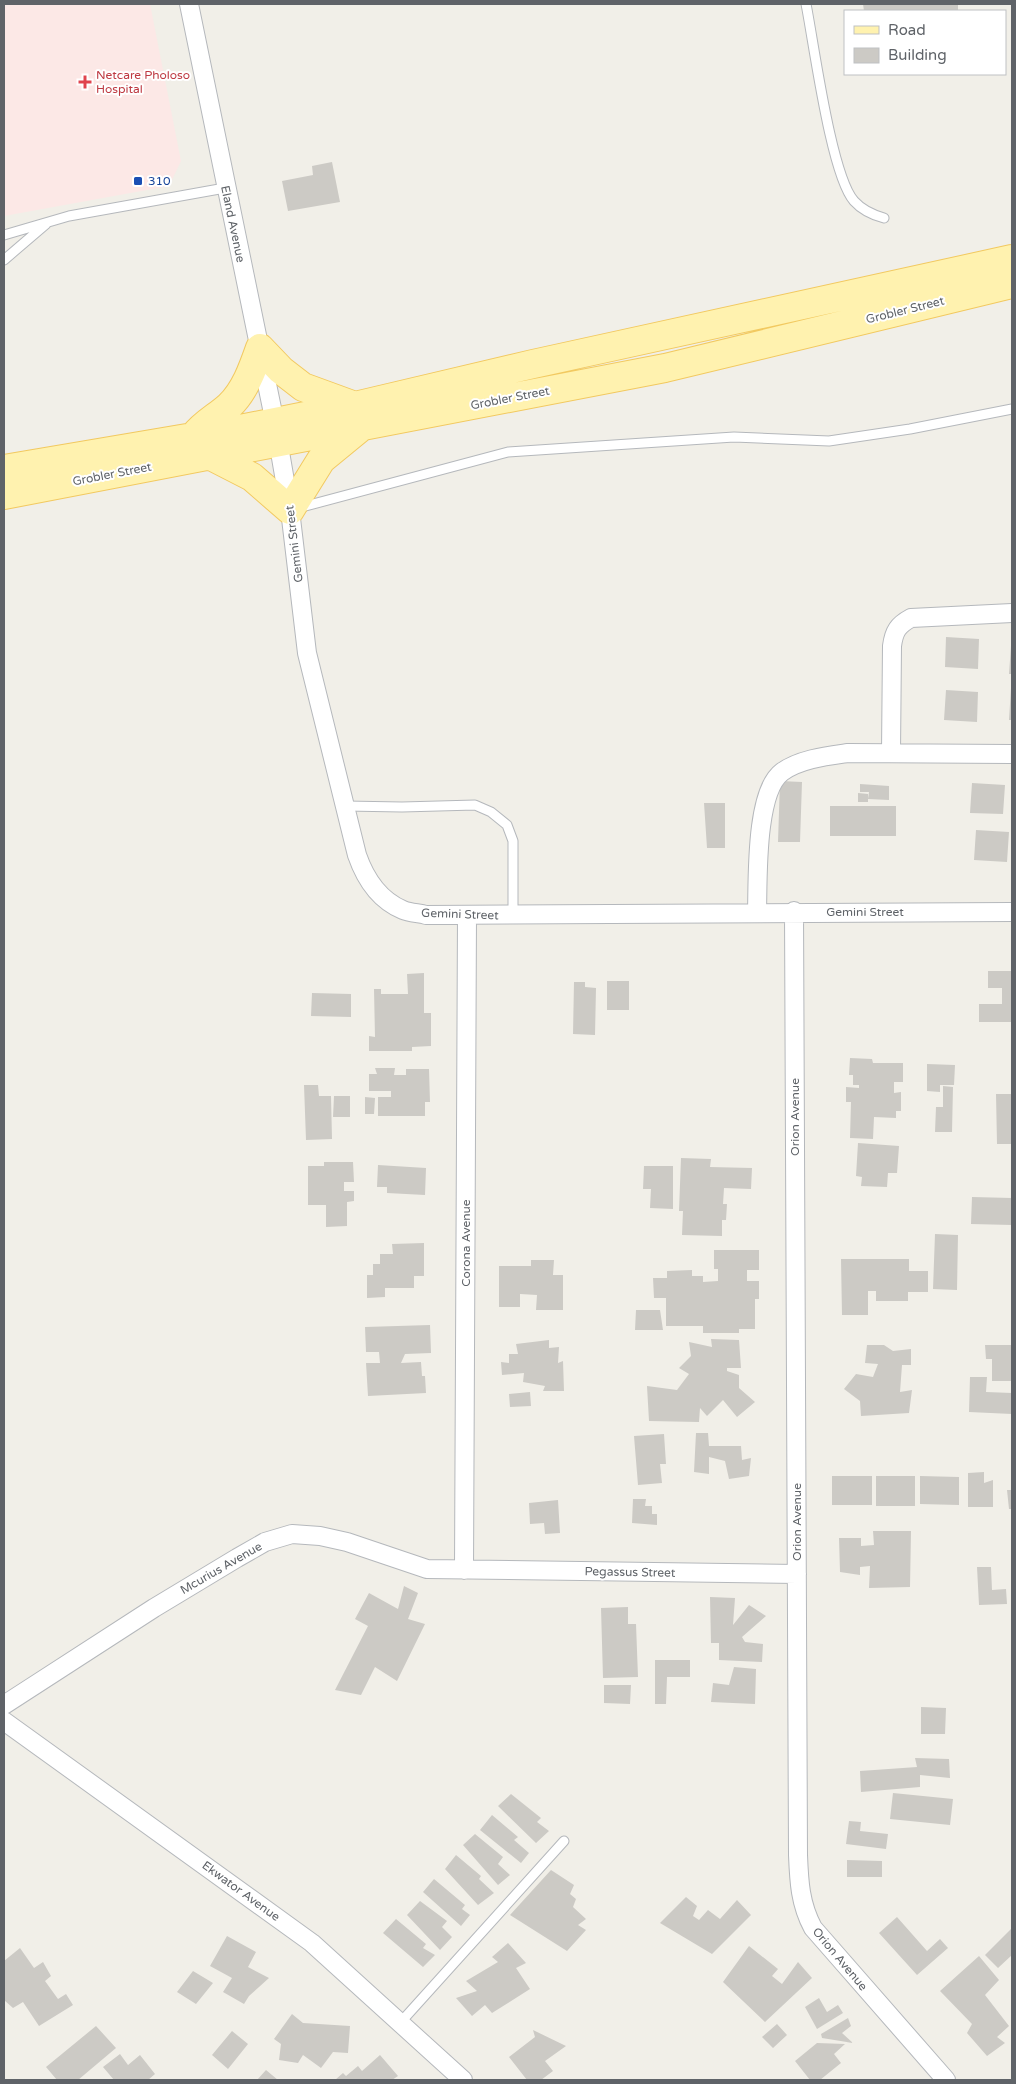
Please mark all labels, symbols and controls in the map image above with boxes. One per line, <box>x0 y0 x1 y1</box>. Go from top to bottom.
legend <box>844 10 1006 75</box>
text: Road <box>888 21 926 39</box>
text: Building <box>888 46 947 64</box>
place label: Netcare Pholoso Hospital <box>96 68 190 96</box>
marker: Netcare Pholoso Hospital <box>78 75 92 89</box>
place label: 310 <box>148 174 171 188</box>
marker: 310 <box>132 175 144 187</box>
street label: Eland Avenue <box>218 184 248 264</box>
street label: Grobler Street <box>864 293 946 326</box>
street label: Grobler Street <box>469 383 551 413</box>
street label: Grobler Street <box>71 459 153 489</box>
street label: Gemini Street <box>282 504 306 583</box>
street label: Gemini Street <box>826 905 904 919</box>
street label: Gemini Street <box>421 906 499 922</box>
street label: Orion Avenue <box>788 1078 802 1156</box>
street label: Corona Avenue <box>459 1199 473 1287</box>
street label: Orion Avenue <box>790 1483 804 1561</box>
street label: Mcurius Avenue <box>178 1539 264 1597</box>
street label: Pegassus Street <box>584 1564 676 1580</box>
street label: Ekwator Avenue <box>199 1858 283 1924</box>
street label: Orion Avenue <box>810 1925 871 1993</box>

